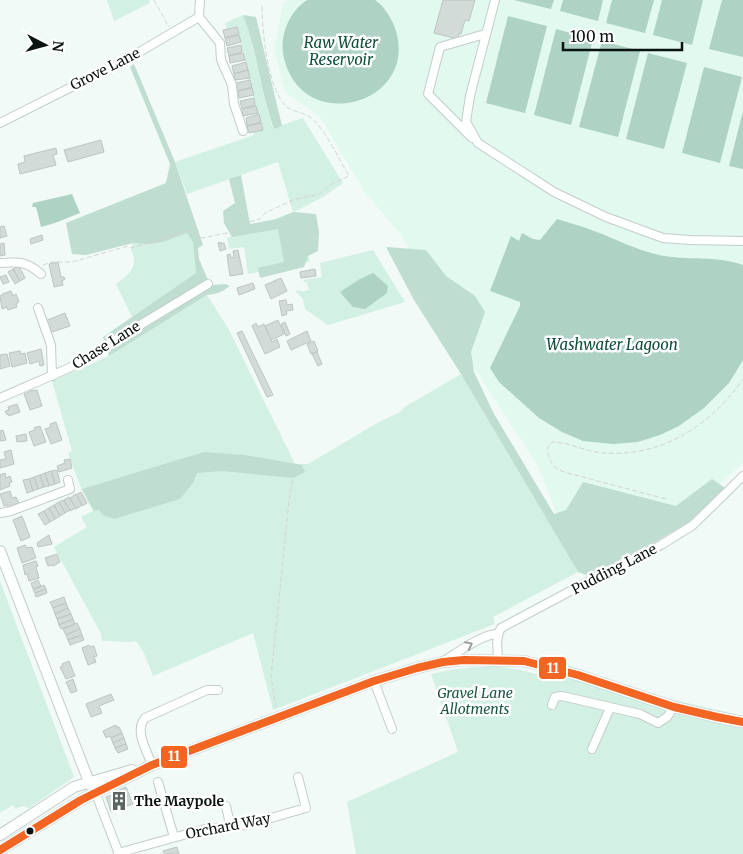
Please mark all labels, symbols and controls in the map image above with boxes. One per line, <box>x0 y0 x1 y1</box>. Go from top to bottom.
north arrow <box>20 20 70 70</box>
scale bar <box>563 20 682 52</box>
text: 100 m <box>570 27 614 46</box>
water label: Raw Water Reservoir <box>304 33 379 69</box>
text: N <box>48 40 67 53</box>
street label: Grove Lane <box>67 44 143 94</box>
street label: Chase Lane <box>69 317 143 373</box>
water label: Washwater Lagoon <box>546 335 678 354</box>
street label: Pudding Lane <box>568 540 660 598</box>
one-way arrow <box>464 641 473 651</box>
line badge: 11 <box>538 656 567 680</box>
text: 11 <box>547 659 560 677</box>
park label: Gravel Lane Allotments <box>437 684 513 718</box>
line badge: 11 <box>160 745 188 769</box>
text: 11 <box>168 747 181 765</box>
building icon: The Maypole <box>108 790 130 812</box>
place label: The Maypole <box>134 792 224 810</box>
street label: Orchard Way <box>184 809 273 843</box>
unlabelled marker <box>25 826 35 836</box>

